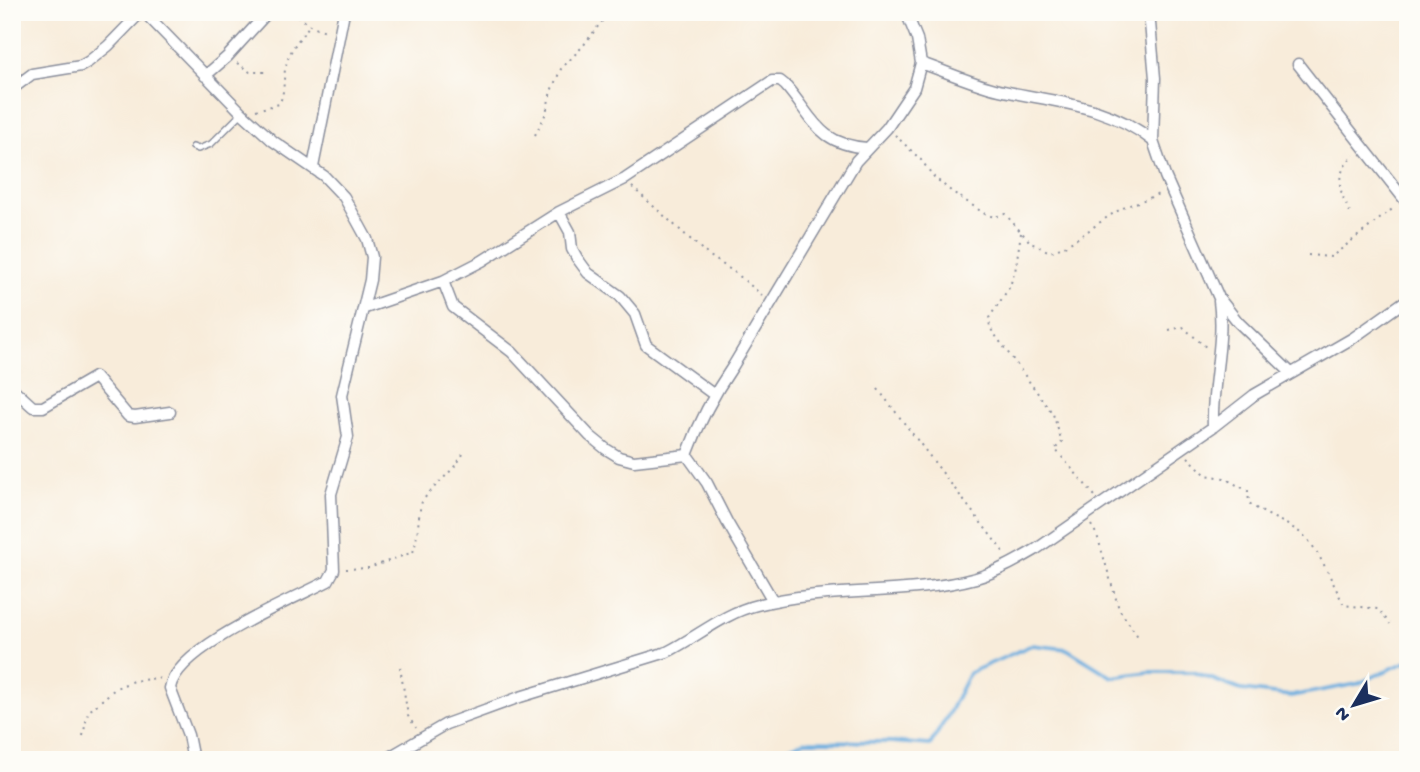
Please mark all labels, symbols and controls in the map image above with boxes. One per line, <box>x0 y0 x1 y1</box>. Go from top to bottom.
north arrow <box>1318 670 1388 740</box>
text: N <box>1330 701 1356 725</box>

